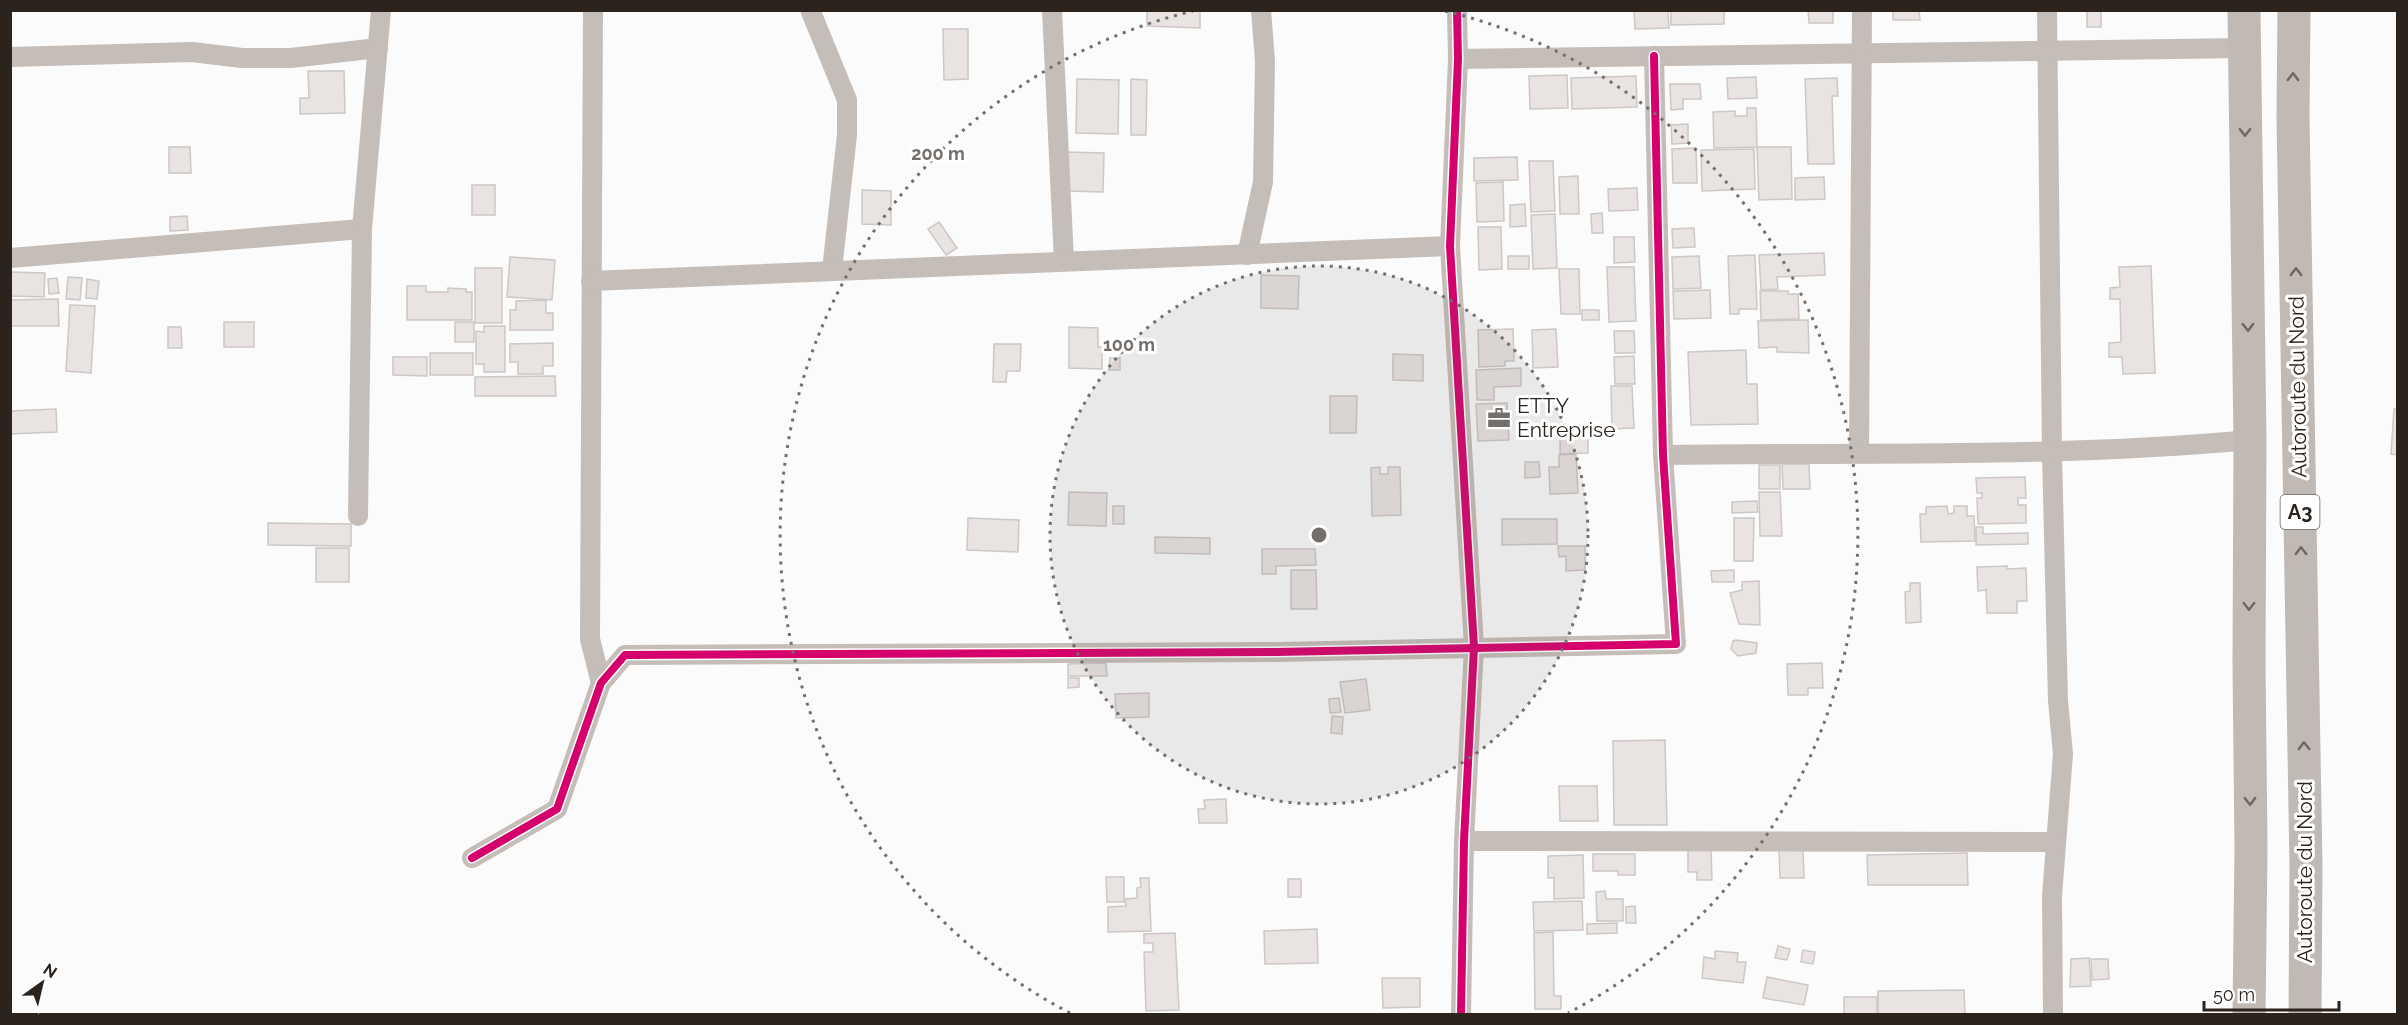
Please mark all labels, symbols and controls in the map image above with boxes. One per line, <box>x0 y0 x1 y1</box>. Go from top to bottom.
one-way arrow <box>2287 73 2299 82</box>
one-way arrow <box>2239 127 2251 136</box>
text: 200 m <box>911 143 965 164</box>
one-way arrow <box>2290 268 2302 277</box>
street label: Autoroute du Nord <box>2283 296 2312 478</box>
one-way arrow <box>2241 322 2254 331</box>
text: 100 m <box>1103 334 1155 355</box>
place label: ETTY Entreprise <box>1517 393 1616 442</box>
office icon: ETTY Entreprise <box>1486 405 1512 431</box>
road number: A3 <box>2280 495 2320 529</box>
centre of rings <box>1309 525 1329 545</box>
one-way arrow <box>2294 547 2307 556</box>
one-way arrow <box>2243 601 2255 610</box>
one-way arrow <box>2298 742 2310 751</box>
street label: Autoroute du Nord <box>2292 781 2317 963</box>
one-way arrow <box>2244 796 2257 805</box>
north arrow <box>12 953 72 1013</box>
text: N <box>40 960 60 982</box>
scale bar <box>2204 974 2339 1012</box>
text: 50 m <box>2213 984 2255 1005</box>

